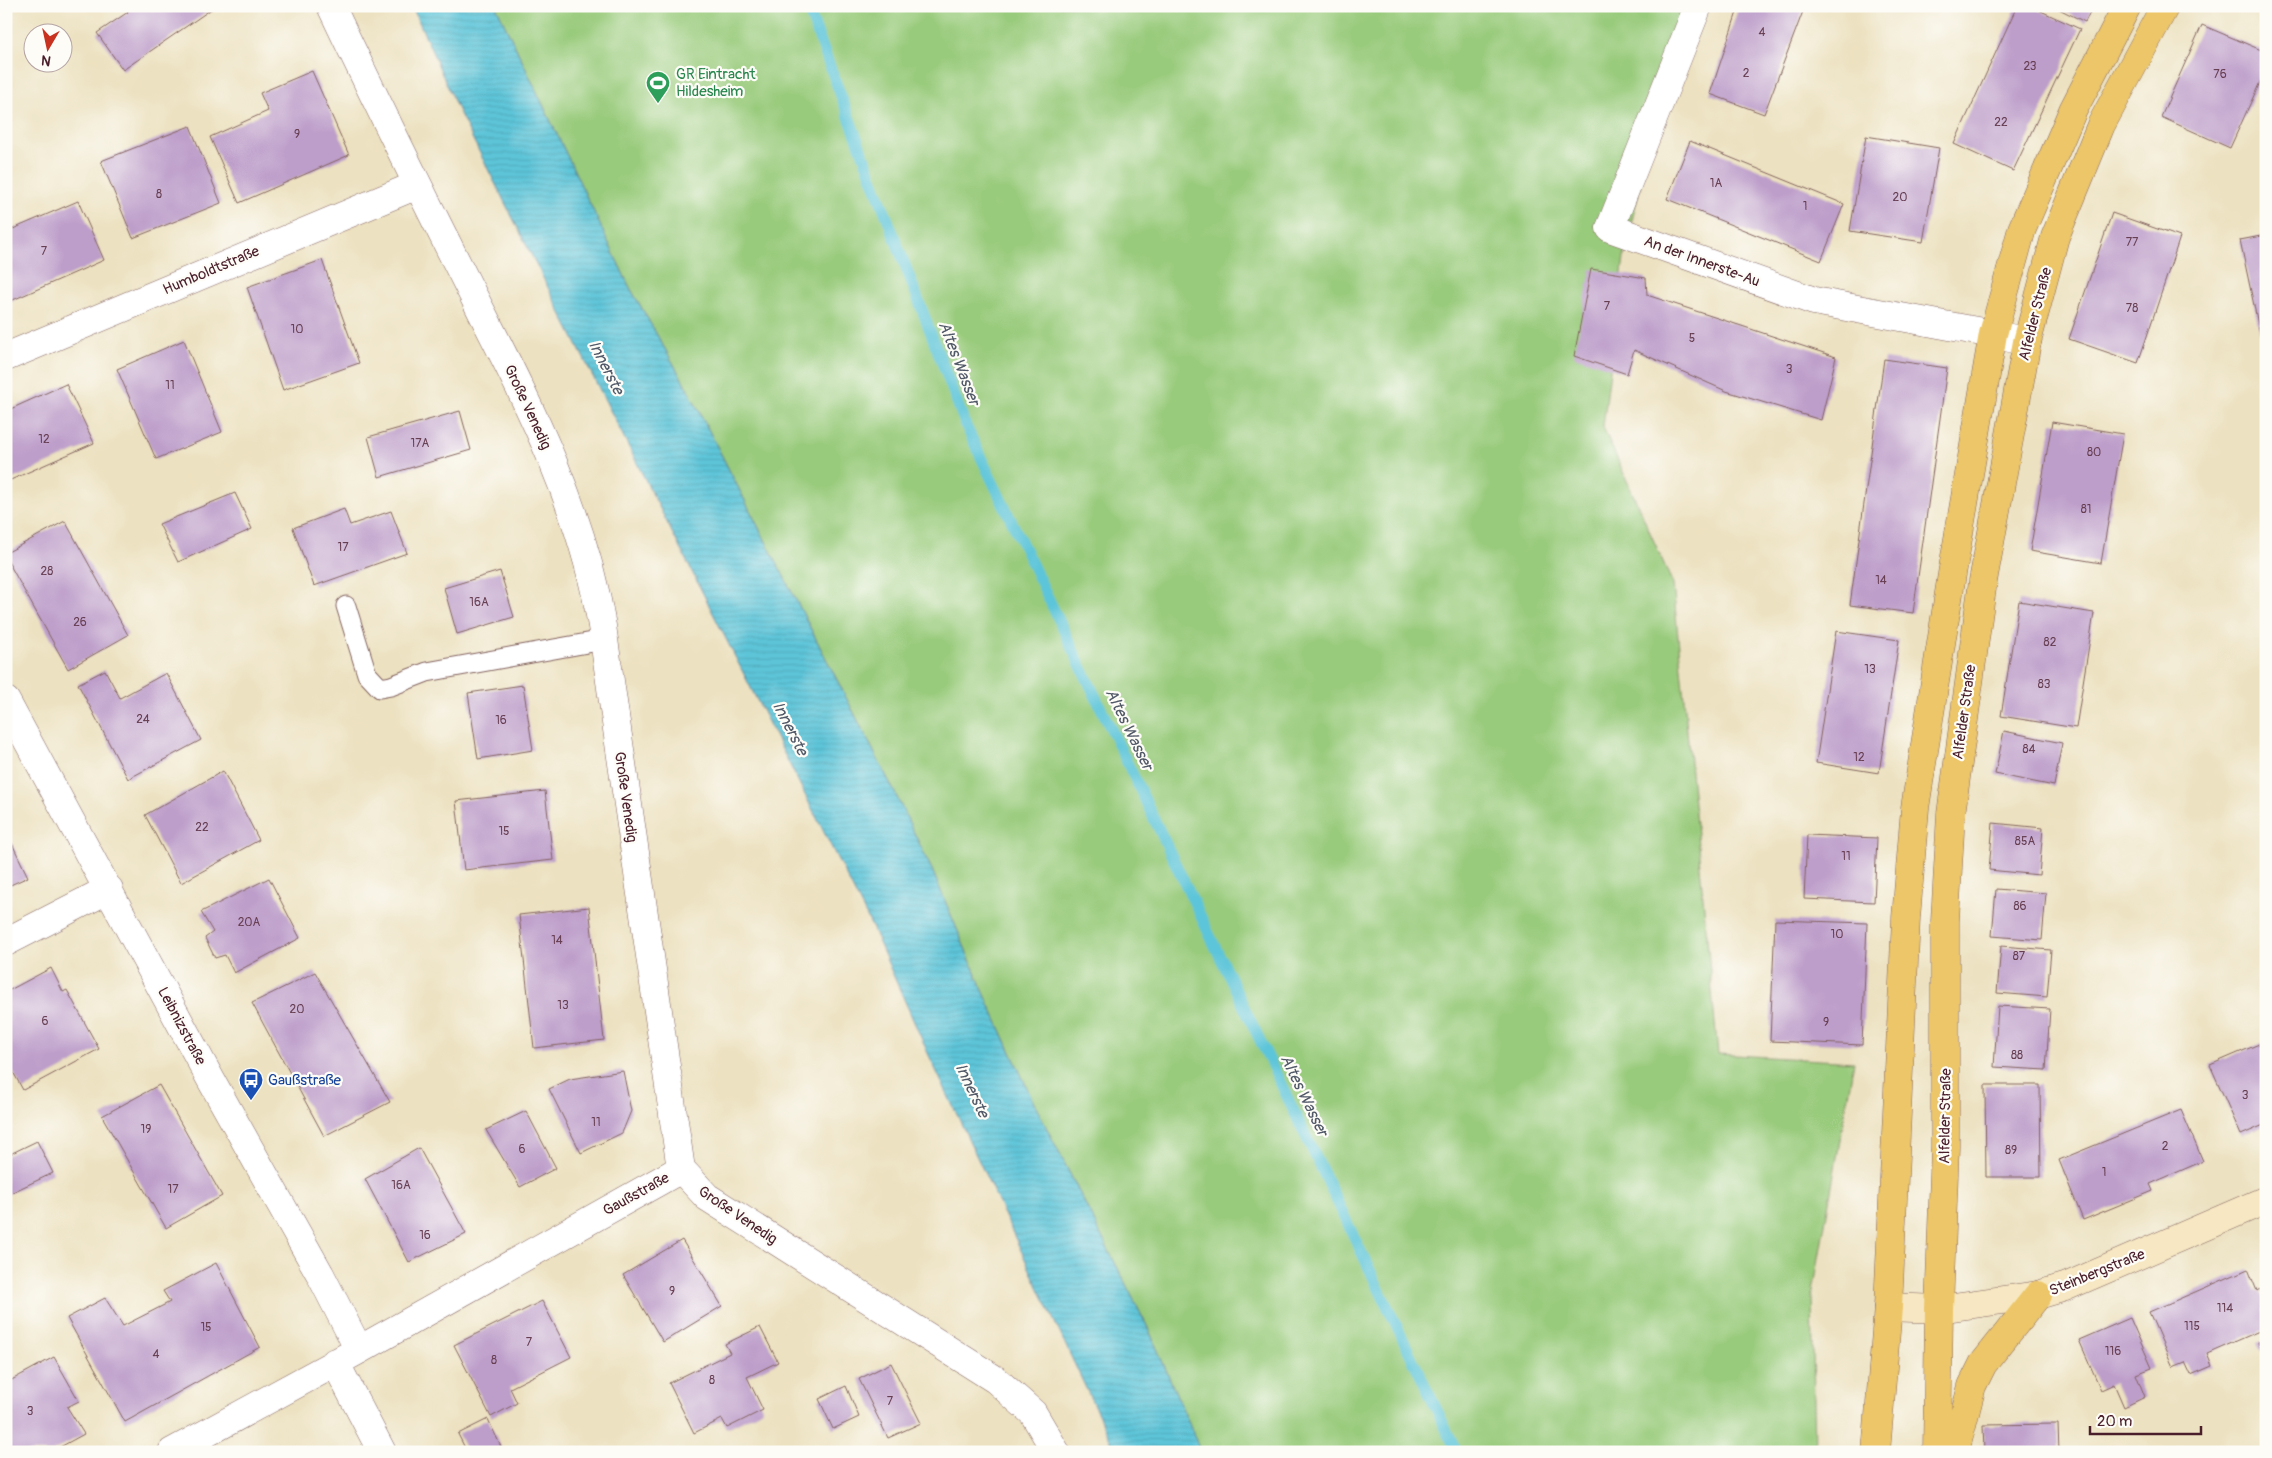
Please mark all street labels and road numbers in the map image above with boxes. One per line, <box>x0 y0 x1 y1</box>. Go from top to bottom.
street label: An der Innerste-Au <box>1641 232 1762 291</box>
street label: Humboldtstraße <box>160 241 263 299</box>
street label: Alfelder Straße <box>2015 265 2056 363</box>
street label: Große Venedig <box>500 362 555 453</box>
street label: Alfelder Straße <box>1948 663 1981 761</box>
street label: Große Venedig <box>610 750 641 844</box>
street label: Leibnizstraße <box>153 984 210 1069</box>
street label: Alfelder Straße <box>1935 1067 1956 1164</box>
street label: Gaußstraße <box>600 1168 673 1220</box>
street label: Große Venedig <box>695 1182 781 1249</box>
street label: Steinbergstraße <box>2047 1244 2148 1300</box>

